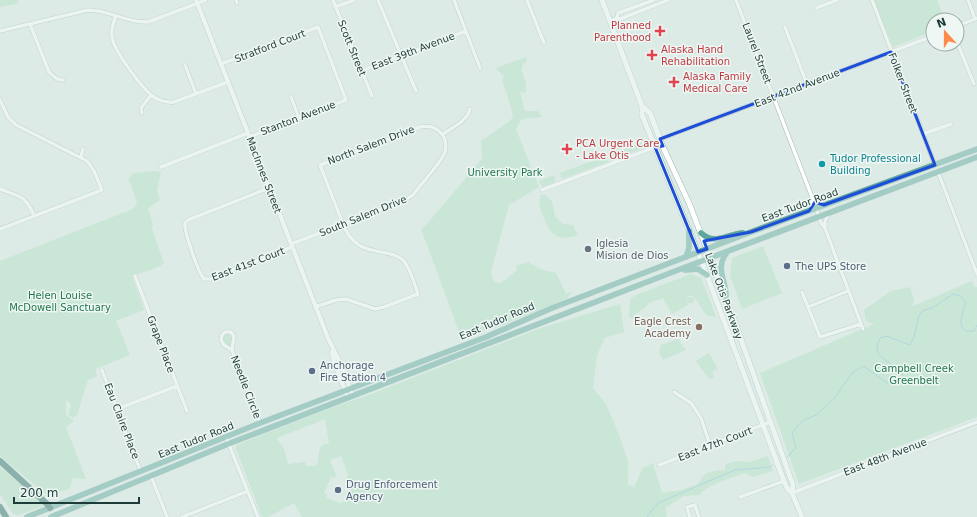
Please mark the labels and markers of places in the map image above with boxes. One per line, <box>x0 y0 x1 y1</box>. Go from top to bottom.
place label: Planned Parenthood <box>594 20 651 43</box>
marker: Planned Parenthood <box>654 25 666 37</box>
place label: Alaska Hand Rehabilitation <box>661 44 730 67</box>
marker: Alaska Hand Rehabilitation <box>646 49 658 61</box>
place label: Alaska Family Medical Care <box>683 71 751 94</box>
marker: Alaska Family Medical Care <box>668 76 680 88</box>
place label: PCA Urgent Care - Lake Otis <box>576 138 659 161</box>
marker: PCA Urgent Care - Lake Otis <box>561 143 573 155</box>
place label: Tudor Professional Building <box>829 153 921 176</box>
marker: Tudor Professional Building <box>817 159 827 169</box>
place label: Iglesia Mision de Dios <box>596 238 669 261</box>
marker: Iglesia Mision de Dios <box>583 244 593 254</box>
marker: The UPS Store <box>782 261 792 271</box>
place label: The UPS Store <box>794 261 866 272</box>
place label: Eagle Crest Academy <box>634 316 691 339</box>
marker: Eagle Crest Academy <box>694 322 704 332</box>
place label: Anchorage Fire Station 4 <box>320 360 386 383</box>
marker: Anchorage Fire Station 4 <box>307 366 317 376</box>
place label: Drug Enforcement Agency <box>346 479 438 502</box>
marker: Drug Enforcement Agency <box>333 485 343 495</box>

